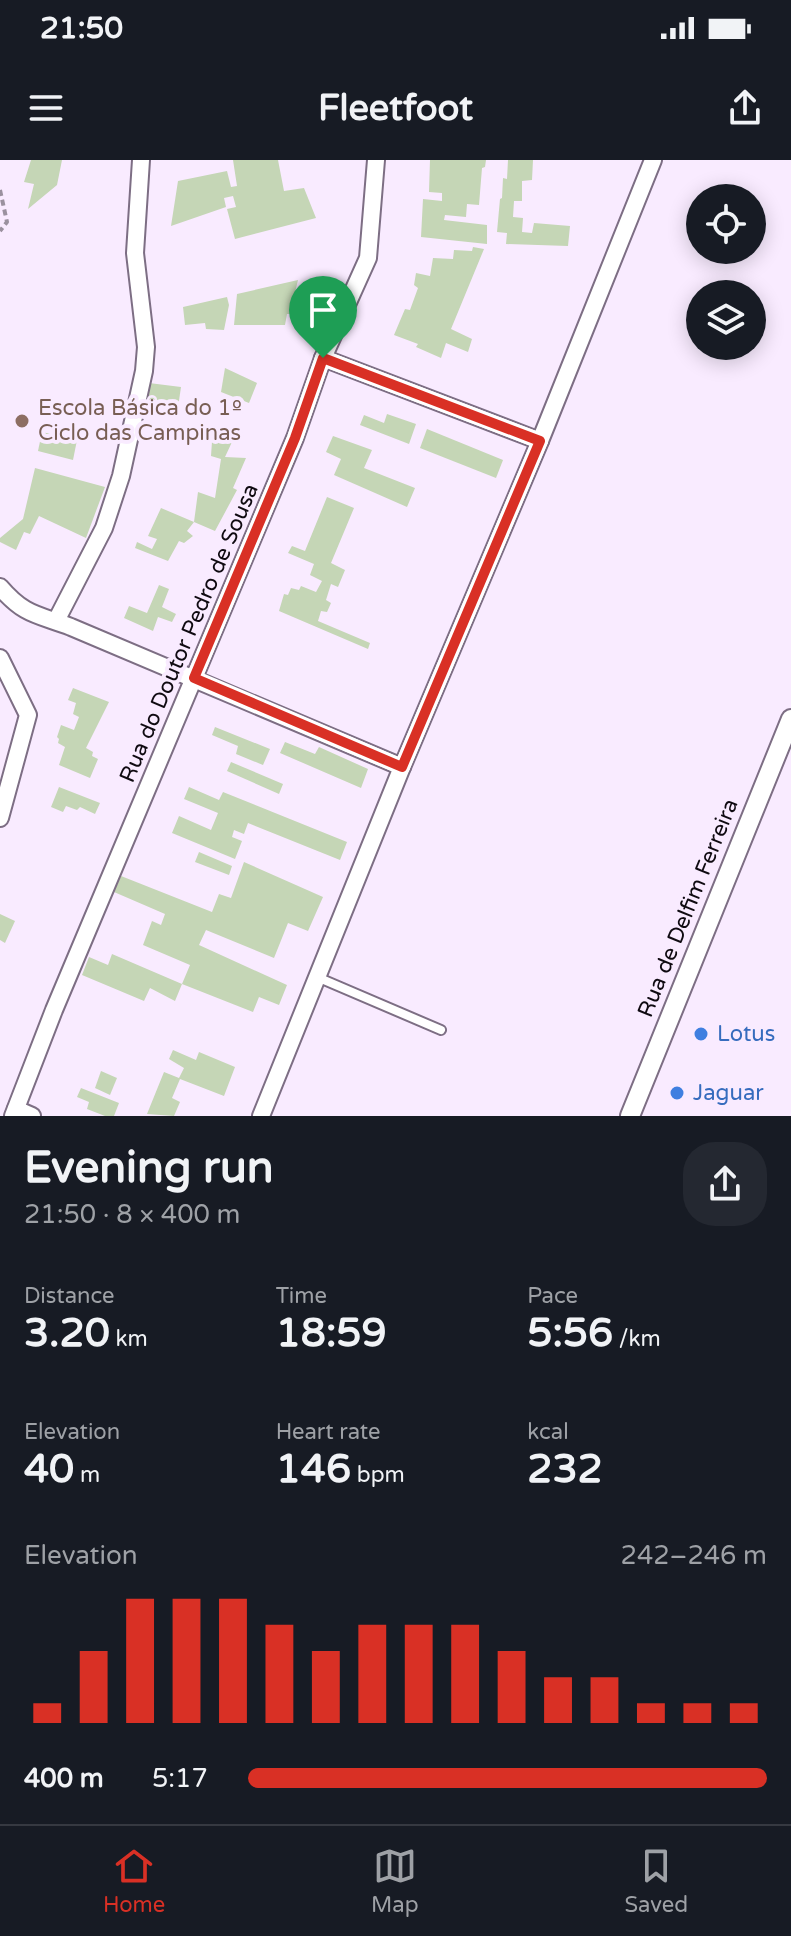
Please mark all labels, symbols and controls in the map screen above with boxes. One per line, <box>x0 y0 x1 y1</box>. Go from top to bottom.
text: 21:50 <box>40 10 123 47</box>
icon: menu <box>24 86 68 130</box>
icon: share <box>723 86 767 130</box>
text: Fleetfoot <box>318 87 473 130</box>
map controls <box>686 184 766 360</box>
button: locate <box>686 184 766 264</box>
pin <box>289 276 357 358</box>
button: layers <box>686 280 766 360</box>
icon: arrive <box>301 288 345 332</box>
place label: Escola Básica do 1º Ciclo das Campinas <box>38 395 243 446</box>
marker: Escola Básica do 1º Ciclo das Campinas <box>13 412 31 430</box>
street label: Rua do Doutor Pedro de Sousa <box>114 480 264 786</box>
street label: Rua de Delfim Ferreira <box>632 795 744 1021</box>
place label: Lotus <box>717 1021 775 1047</box>
marker: Lotus <box>692 1025 710 1043</box>
place label: Jaguar <box>693 1080 764 1106</box>
marker: Jaguar <box>668 1084 686 1102</box>
text: Evening run <box>24 1142 273 1195</box>
button: share <box>683 1142 767 1226</box>
text: 21:50 · 8 × 400 m <box>24 1199 240 1230</box>
text: Distance <box>24 1283 115 1309</box>
text: Time <box>276 1283 327 1309</box>
text: Pace <box>527 1283 578 1309</box>
text: 3.20 <box>24 1309 110 1357</box>
text: 18:59 <box>276 1309 387 1357</box>
text: 5:56 <box>527 1309 613 1357</box>
text: km <box>110 1326 148 1352</box>
text: /km <box>613 1326 661 1352</box>
text: Elevation <box>24 1419 120 1445</box>
text: Heart rate <box>276 1419 381 1445</box>
text: kcal <box>527 1419 569 1445</box>
text: 40 <box>24 1445 74 1493</box>
text: 146 <box>276 1445 351 1493</box>
text: 232 <box>527 1445 603 1493</box>
text: m <box>74 1462 100 1488</box>
text: bpm <box>351 1462 405 1488</box>
text: Elevation <box>24 1540 138 1571</box>
text: 242–246 m <box>621 1540 767 1571</box>
text: 400 m <box>24 1763 104 1794</box>
text: 5:17 <box>152 1763 208 1794</box>
tab: Home <box>103 1844 165 1918</box>
tab: Map <box>371 1844 419 1918</box>
tab: Saved <box>624 1844 688 1918</box>

